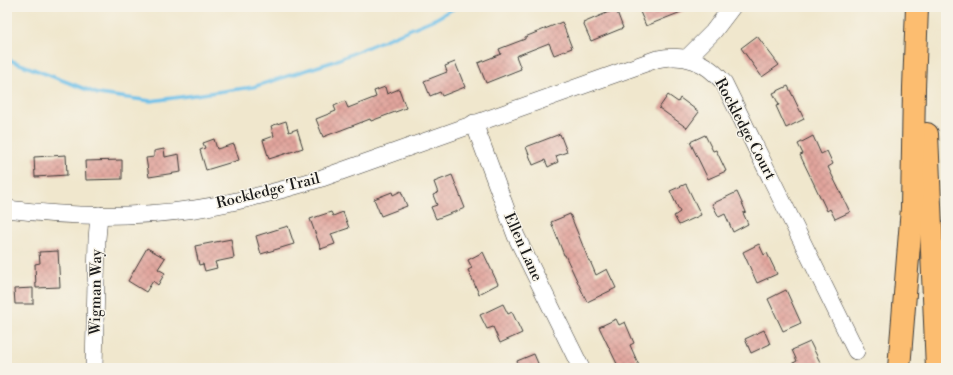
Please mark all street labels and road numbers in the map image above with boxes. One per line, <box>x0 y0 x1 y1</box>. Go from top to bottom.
street label: Rockledge Court <box>710 75 780 184</box>
street label: Rockledge Trail <box>214 169 322 213</box>
street label: Ellen Lane <box>499 210 547 284</box>
street label: Wigman Way <box>86 248 106 336</box>

